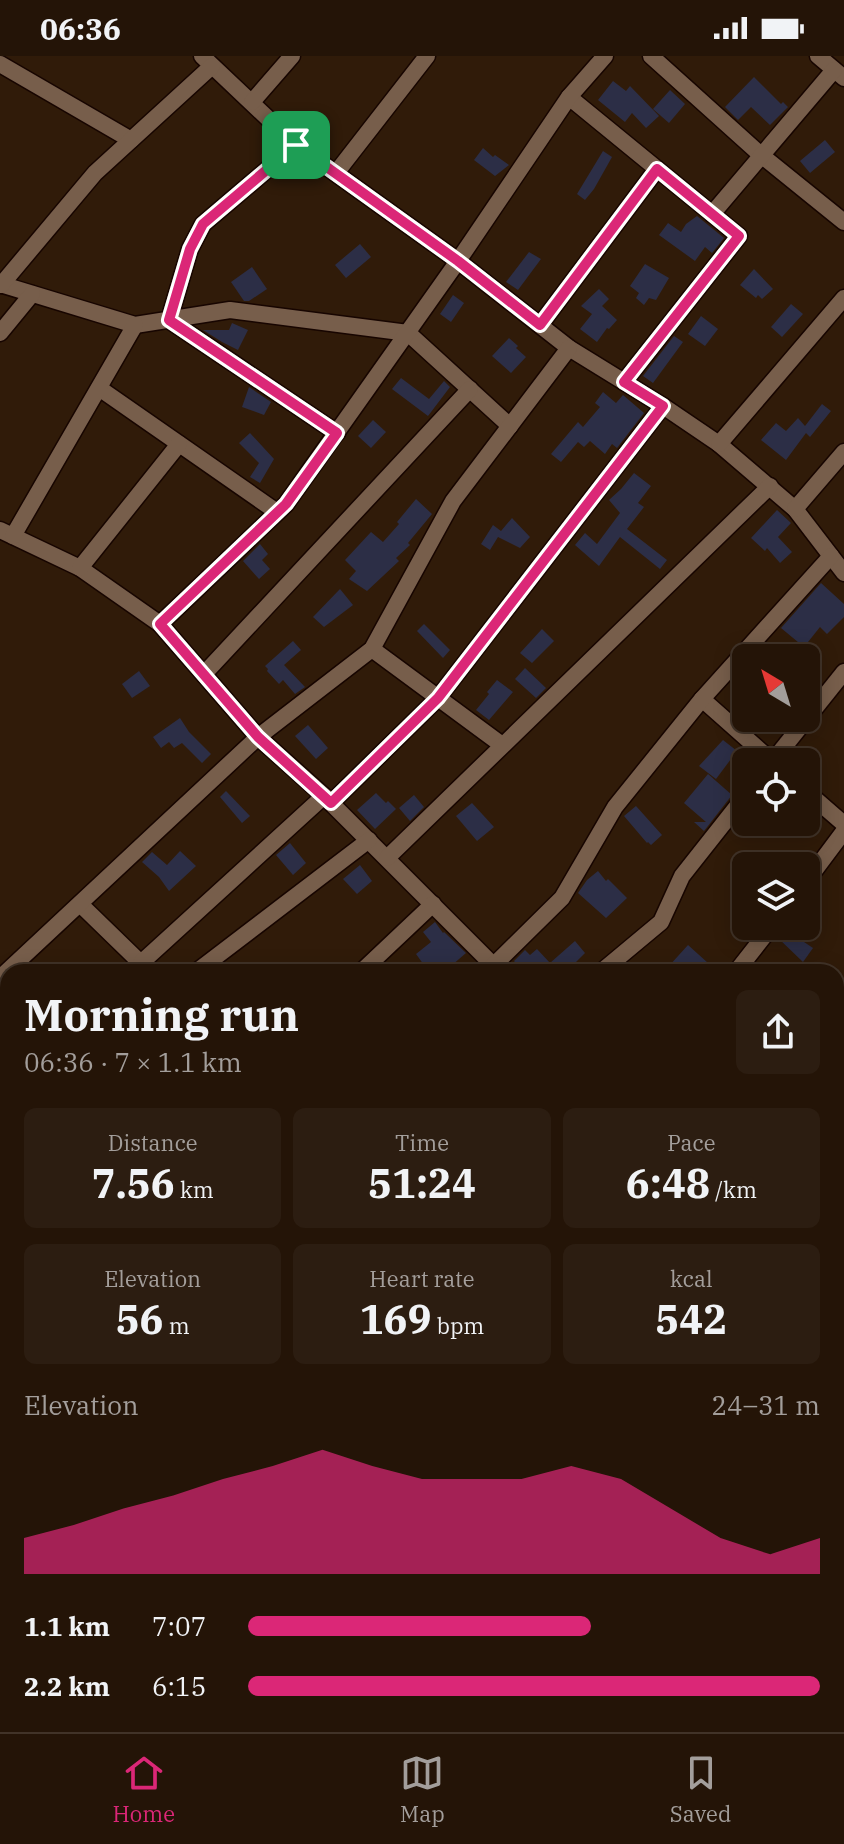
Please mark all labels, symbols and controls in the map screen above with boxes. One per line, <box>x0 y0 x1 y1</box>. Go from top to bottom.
text: 06:36 <box>40 9 121 48</box>
pin <box>262 111 330 179</box>
icon: arrive <box>274 123 318 167</box>
north arrow <box>732 644 820 732</box>
map controls <box>732 644 820 940</box>
button: locate <box>732 748 820 836</box>
button: layers <box>732 852 820 940</box>
text: Morning run <box>24 986 299 1043</box>
button: share <box>736 990 820 1074</box>
text: 06:36 · 7 × 1.1 km <box>24 1045 242 1079</box>
text: Distance <box>108 1128 198 1157</box>
text: Time <box>395 1128 449 1157</box>
text: Pace <box>667 1128 716 1157</box>
text: 7.56 <box>92 1157 175 1209</box>
text: 51:24 <box>368 1157 476 1209</box>
text: 6:48 <box>626 1157 710 1209</box>
text: km <box>175 1175 214 1204</box>
text: /km <box>710 1175 757 1204</box>
text: Elevation <box>104 1264 201 1293</box>
text: Heart rate <box>369 1264 475 1293</box>
text: kcal <box>670 1264 713 1293</box>
text: 56 <box>116 1293 164 1345</box>
text: 169 <box>360 1293 432 1345</box>
text: 542 <box>655 1293 727 1345</box>
text: m <box>164 1311 190 1340</box>
text: bpm <box>432 1311 484 1340</box>
text: Elevation <box>24 1388 139 1422</box>
text: 24–31 m <box>712 1388 820 1422</box>
text: 1.1 km <box>24 1609 110 1643</box>
text: 7:07 <box>152 1609 206 1643</box>
text: 2.2 km <box>24 1669 110 1703</box>
text: 6:15 <box>152 1669 206 1703</box>
tab: Home <box>113 1751 175 1828</box>
tab: Map <box>400 1751 445 1828</box>
tab: Saved <box>670 1751 731 1828</box>

